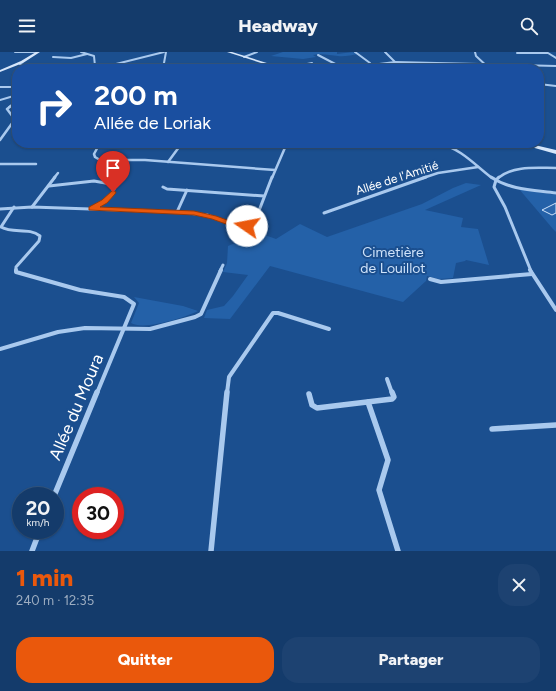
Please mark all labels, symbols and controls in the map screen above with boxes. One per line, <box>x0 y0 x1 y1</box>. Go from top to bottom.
icon: menu <box>16 15 38 37</box>
text: Headway <box>238 15 318 37</box>
icon: search <box>518 15 540 37</box>
text: 200 m <box>94 78 178 112</box>
icon: right <box>28 80 80 132</box>
text: Allée de Loriak <box>94 112 211 134</box>
pin <box>96 151 130 192</box>
icon: arrive <box>102 157 124 179</box>
street label: Allée de l'Amitié <box>354 158 441 198</box>
position arrow <box>226 205 268 247</box>
park label: Cimetière de Louillot <box>360 244 426 277</box>
street label: Allée du Moura <box>45 351 107 463</box>
speed limit sign: 30 <box>72 487 124 539</box>
text: 20 <box>26 496 50 520</box>
text: km/h <box>27 516 49 529</box>
text: 1 min <box>16 563 73 592</box>
button: close <box>498 564 540 606</box>
text: 240 m · 12:35 <box>16 593 94 608</box>
button: Quitter <box>16 637 274 683</box>
button: Partager <box>282 637 540 683</box>

